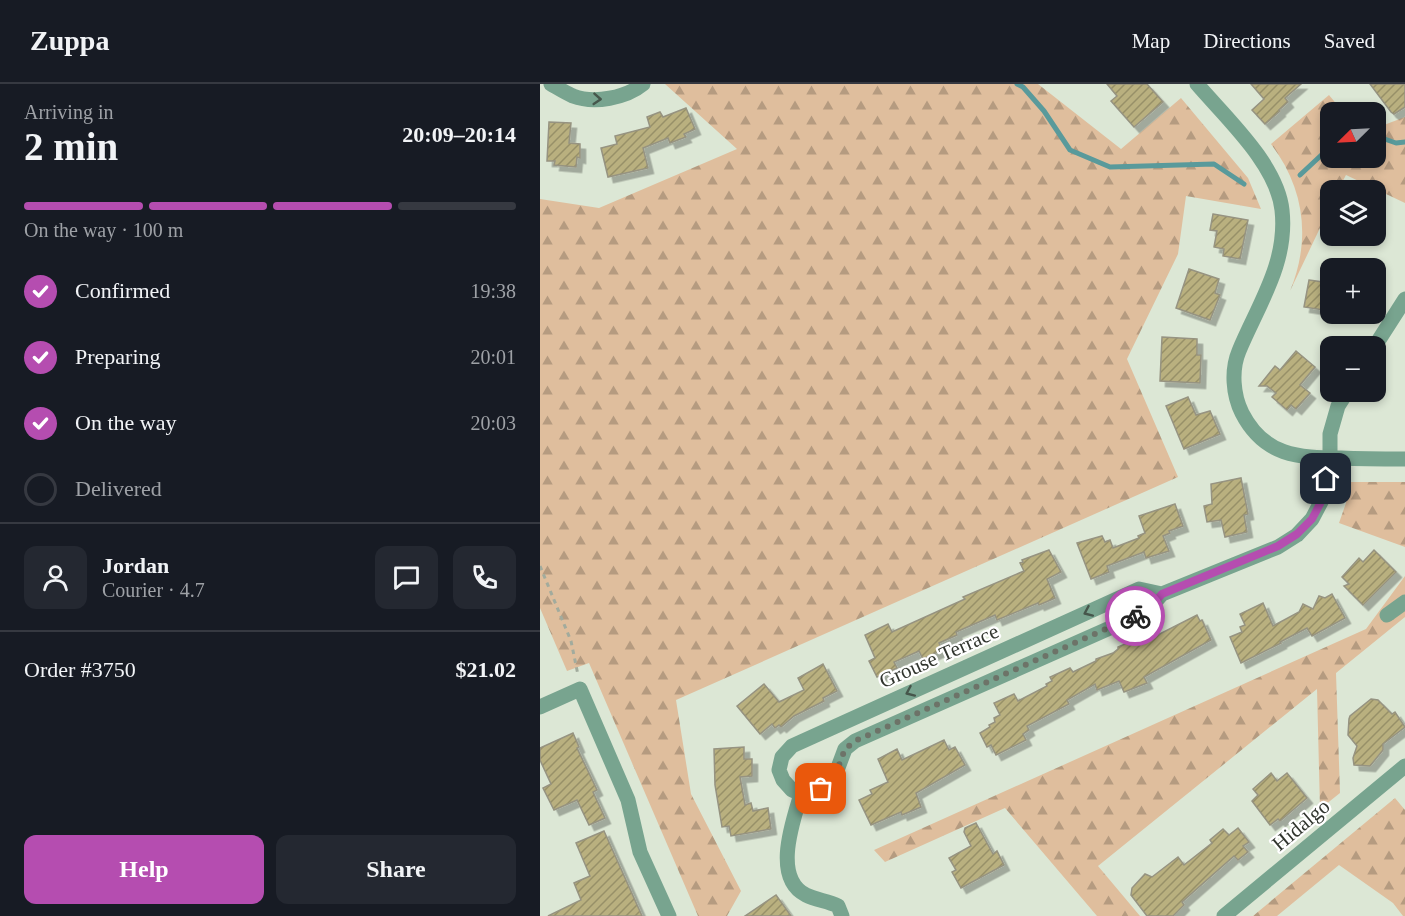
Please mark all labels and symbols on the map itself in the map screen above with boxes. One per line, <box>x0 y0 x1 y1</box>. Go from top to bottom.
one-way arrow <box>593 92 602 105</box>
north arrow <box>1320 102 1386 168</box>
pin <box>1300 453 1351 504</box>
courier <box>1105 586 1165 646</box>
one-way arrow <box>1083 604 1094 616</box>
street label: Grouse Terrace <box>876 619 1002 693</box>
one-way arrow <box>906 685 917 697</box>
pin <box>795 763 846 814</box>
street label: Hidalgo <box>1267 794 1335 856</box>

